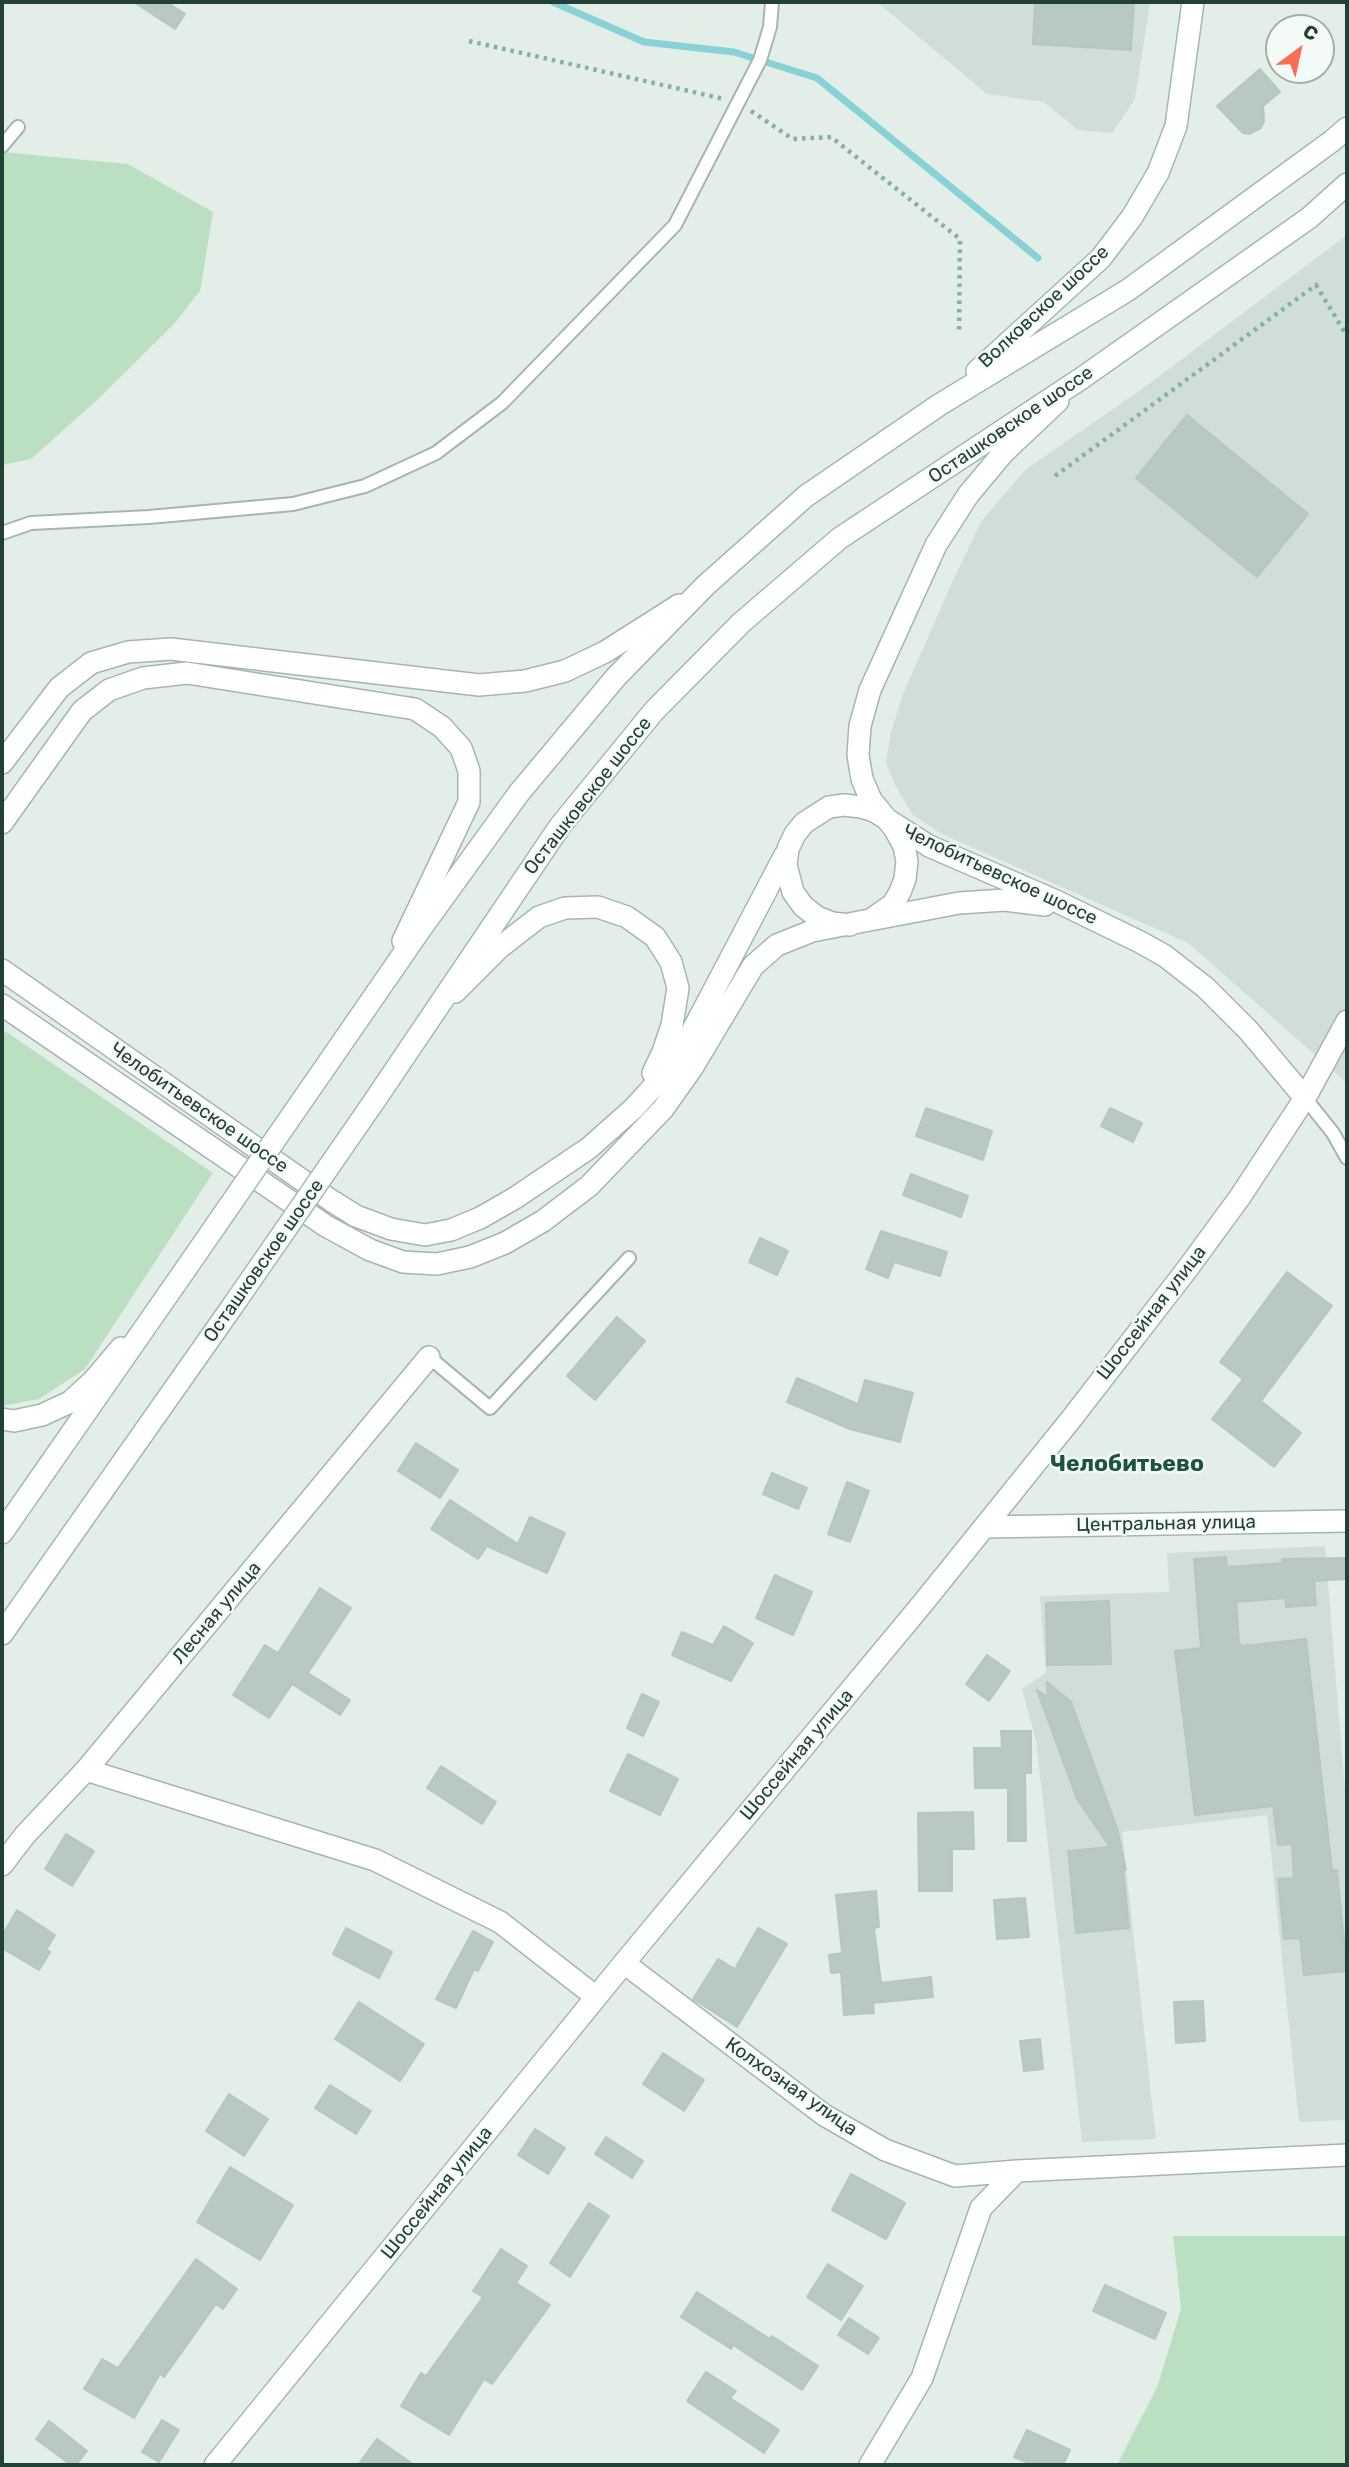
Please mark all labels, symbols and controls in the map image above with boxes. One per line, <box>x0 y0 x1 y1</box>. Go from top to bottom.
north arrow <box>1265 14 1335 84</box>
text: С <box>1299 19 1322 46</box>
street label: Волковское шоссе <box>974 241 1114 373</box>
street label: Осташковское шоссе <box>924 361 1098 489</box>
street label: Осташковское шоссе <box>519 713 657 879</box>
street label: Челобитьевское шоссе <box>899 820 1101 930</box>
street label: Челобитьевское шоссе <box>106 1038 292 1178</box>
street label: Осташковское шоссе <box>199 1175 329 1347</box>
street label: Шоссейная улица <box>1093 1241 1211 1385</box>
district label: Челобитьево <box>1050 1450 1204 1478</box>
street label: Центральная улица <box>1076 1511 1256 1537</box>
street label: Лесная улица <box>168 1557 266 1669</box>
street label: Шоссейная улица <box>736 1685 858 1825</box>
street label: Колхозная улица <box>721 2033 861 2141</box>
street label: Шоссейная улица <box>377 2122 497 2264</box>

